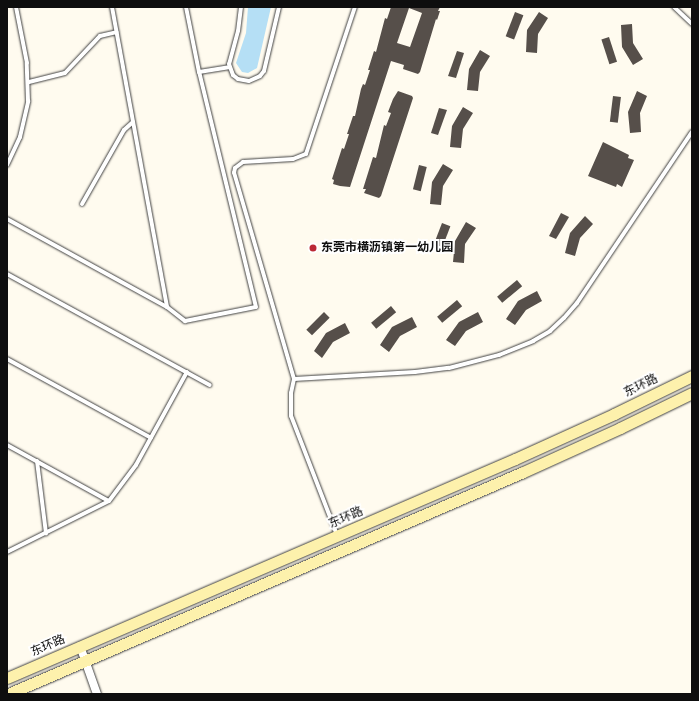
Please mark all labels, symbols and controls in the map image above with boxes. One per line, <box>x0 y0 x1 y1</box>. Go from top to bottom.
place label: 东莞市横沥镇第一幼儿园 <box>321 241 453 255</box>
marker: 东莞市横沥镇第一幼儿园 <box>308 243 318 253</box>
street label: 东环路 <box>622 372 660 400</box>
street label: 东环路 <box>327 504 365 532</box>
street label: 东环路 <box>29 632 67 660</box>

